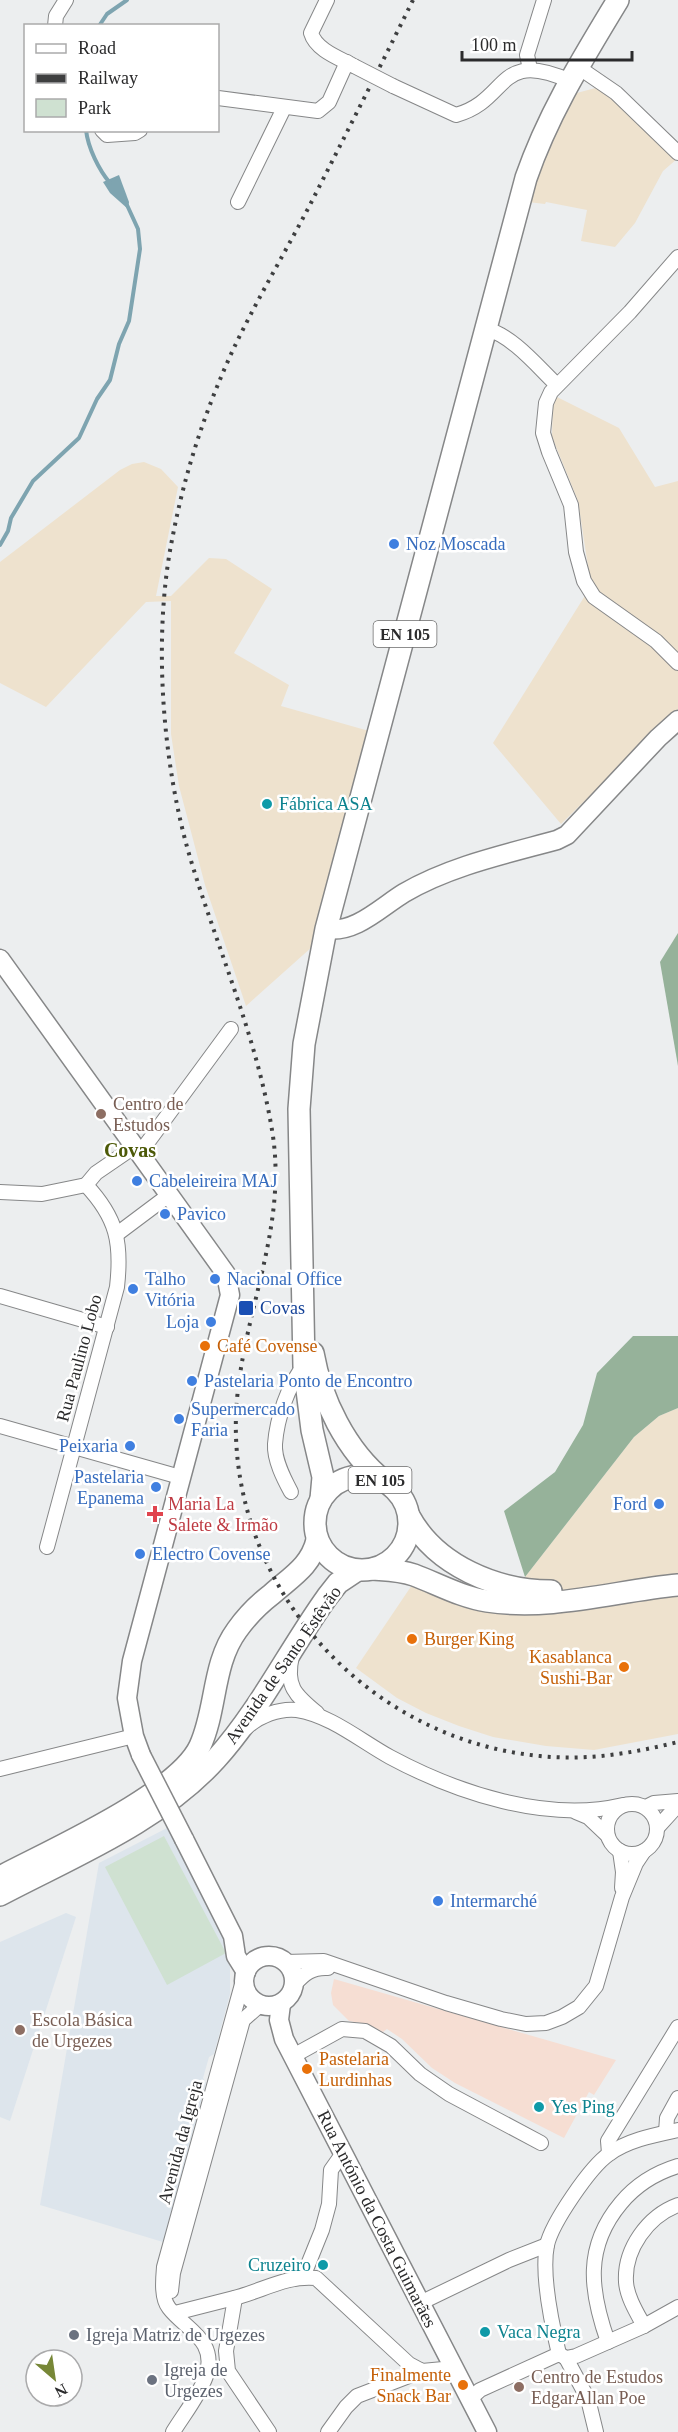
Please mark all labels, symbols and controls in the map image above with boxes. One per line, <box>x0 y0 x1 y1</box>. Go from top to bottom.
legend <box>24 24 219 132</box>
scale bar <box>462 24 632 62</box>
text: 100 m <box>471 35 517 55</box>
text: Road <box>78 38 116 58</box>
text: Railway <box>78 68 138 88</box>
text: Park <box>78 98 111 118</box>
place label: Noz Moscada <box>406 534 505 554</box>
marker: Noz Moscada <box>387 537 401 551</box>
road number: EN 105 <box>374 621 436 647</box>
place label: Fábrica ASA <box>279 794 373 814</box>
marker: Fábrica ASA <box>260 797 274 811</box>
place label: Centro de Estudos <box>113 1094 183 1135</box>
marker: Centro de Estudos <box>94 1107 108 1121</box>
district label: Covas <box>104 1139 156 1161</box>
place label: Cabeleireira MAJ <box>149 1171 277 1191</box>
marker: Cabeleireira MAJ <box>130 1174 144 1188</box>
place label: Pavico <box>177 1204 226 1224</box>
marker: Pavico <box>158 1207 172 1221</box>
place label: Talho Vitória <box>145 1269 195 1310</box>
place label: Nacional Office <box>227 1269 342 1289</box>
marker: Nacional Office <box>208 1272 222 1286</box>
marker: Talho Vitória <box>126 1282 140 1296</box>
street label: Rua Paulino Lobo <box>52 1292 106 1424</box>
place label: Covas <box>260 1298 305 1318</box>
marker: Covas <box>237 1299 255 1317</box>
place label: Loja <box>166 1312 199 1332</box>
marker: Loja <box>204 1315 218 1329</box>
place label: Café Covense <box>217 1336 317 1356</box>
marker: Café Covense <box>198 1339 212 1353</box>
place label: Pastelaria Ponto de Encontro <box>204 1371 412 1391</box>
marker: Pastelaria Ponto de Encontro <box>185 1374 199 1388</box>
place label: Supermercado Faria <box>191 1399 295 1440</box>
marker: Supermercado Faria <box>172 1412 186 1426</box>
place label: Peixaria <box>59 1436 118 1456</box>
marker: Peixaria <box>123 1439 137 1453</box>
place label: Pastelaria Epanema <box>74 1467 144 1508</box>
road number: EN 105 <box>348 1467 412 1493</box>
marker: Pastelaria Epanema <box>149 1480 163 1494</box>
place label: Maria La Salete & Irmão <box>168 1494 278 1535</box>
place label: Ford <box>613 1494 647 1514</box>
marker: Ford <box>652 1497 666 1511</box>
marker: Maria La Salete & Irmão <box>146 1505 164 1523</box>
place label: Electro Covense <box>152 1544 270 1564</box>
marker: Electro Covense <box>133 1547 147 1561</box>
street label: Avenida de Santo Estêvão <box>221 1582 345 1748</box>
place label: Burger King <box>424 1629 514 1649</box>
marker: Burger King <box>405 1632 419 1646</box>
place label: Kasablanca Sushi-Bar <box>529 1647 612 1688</box>
marker: Kasablanca Sushi-Bar <box>617 1660 631 1674</box>
place label: Intermarché <box>450 1891 537 1911</box>
marker: Intermarché <box>431 1894 445 1908</box>
place label: Escola Básica de Urgezes <box>32 2010 132 2051</box>
marker: Escola Básica de Urgezes <box>13 2023 27 2037</box>
place label: Pastelaria Lurdinhas <box>319 2049 392 2090</box>
marker: Pastelaria Lurdinhas <box>300 2062 314 2076</box>
street label: Avenida da Igreja <box>154 2078 206 2206</box>
place label: Yes Ping <box>551 2097 615 2117</box>
marker: Yes Ping <box>532 2100 546 2114</box>
street label: Rua António da Costa Guimarães <box>313 2107 441 2331</box>
place label: Cruzeiro <box>248 2255 311 2275</box>
marker: Cruzeiro <box>316 2258 330 2272</box>
place label: Vaca Negra <box>497 2322 580 2342</box>
place label: Igreja Matriz de Urgezes <box>86 2325 265 2345</box>
marker: Vaca Negra <box>478 2325 492 2339</box>
marker: Igreja Matriz de Urgezes <box>67 2328 81 2342</box>
north arrow <box>24 2348 84 2408</box>
place label: Igreja de Urgezes <box>164 2360 227 2401</box>
place label: Finalmente Snack Bar <box>370 2365 451 2406</box>
place label: Centro de Estudos EdgarAllan Poe <box>531 2367 663 2408</box>
marker: Igreja de Urgezes <box>145 2373 159 2387</box>
marker: Finalmente Snack Bar <box>456 2378 470 2392</box>
text: N <box>51 2380 70 2401</box>
marker: Centro de Estudos EdgarAllan Poe <box>512 2380 526 2394</box>

